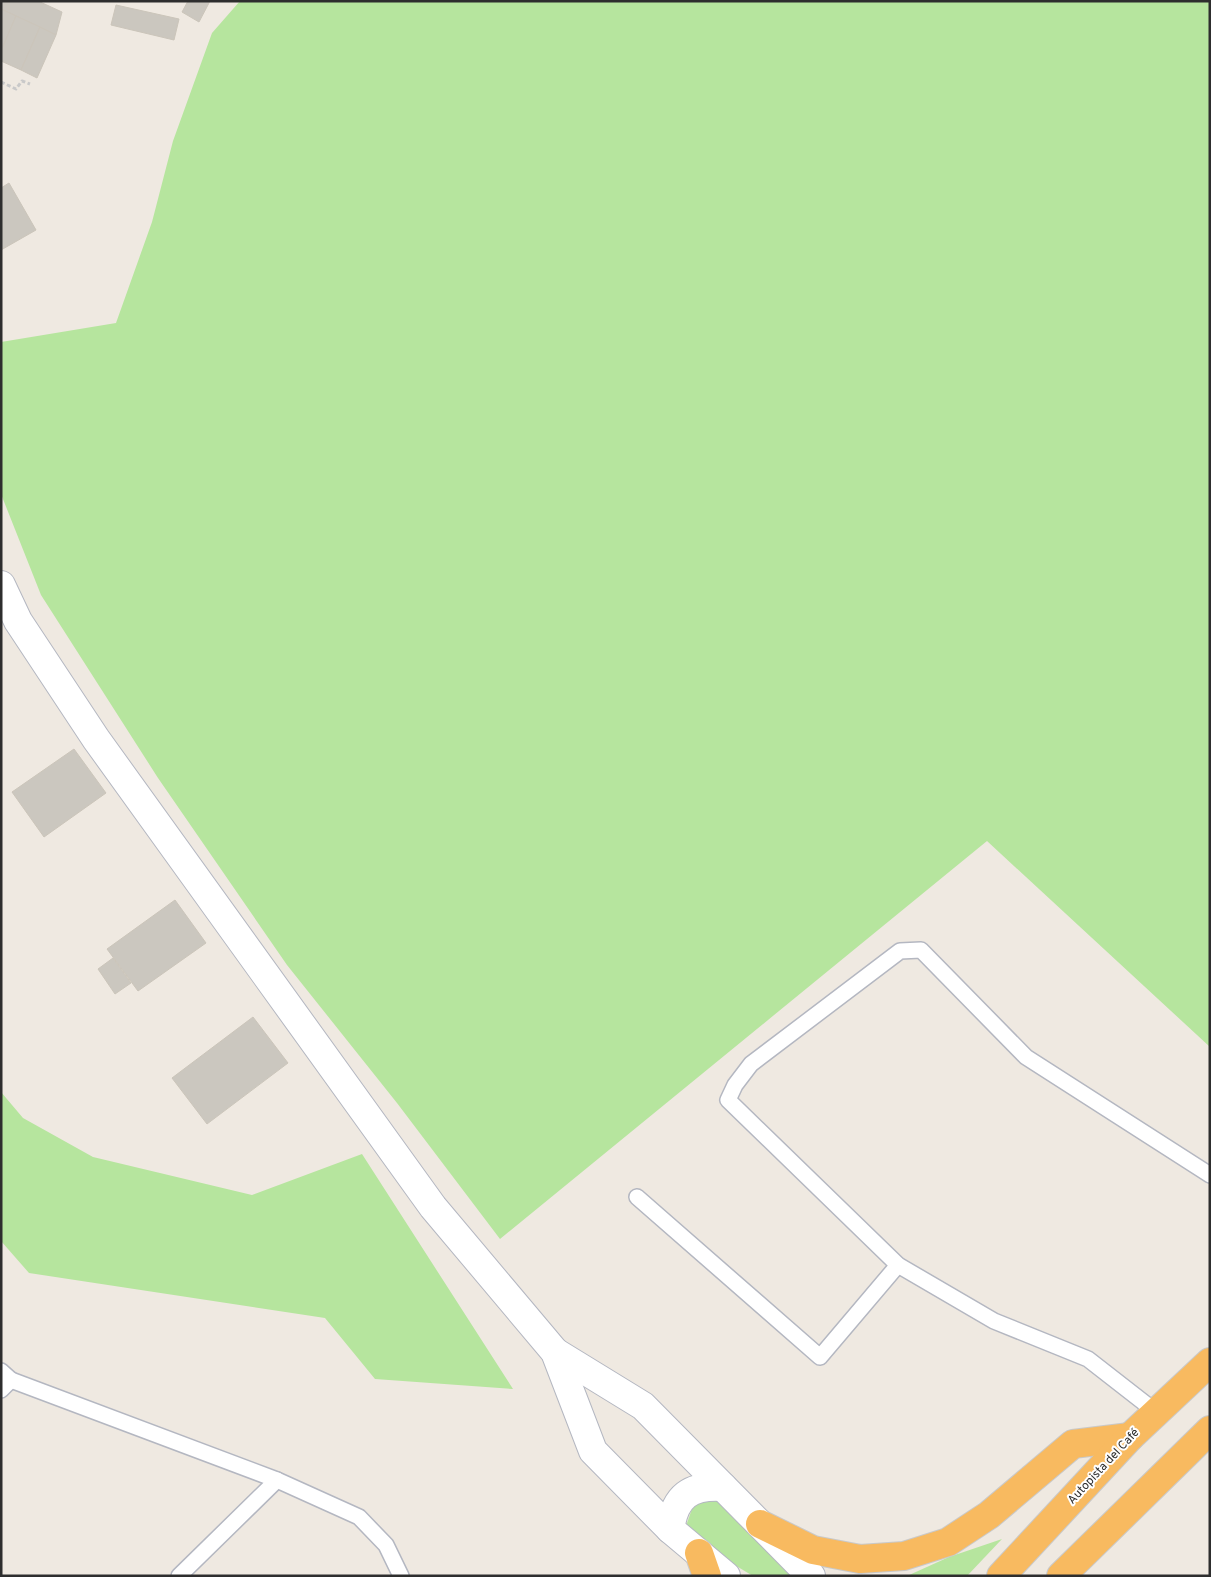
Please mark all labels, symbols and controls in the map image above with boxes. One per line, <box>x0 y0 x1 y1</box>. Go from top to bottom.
street label: Autopista del Café <box>1064 1425 1143 1508</box>

